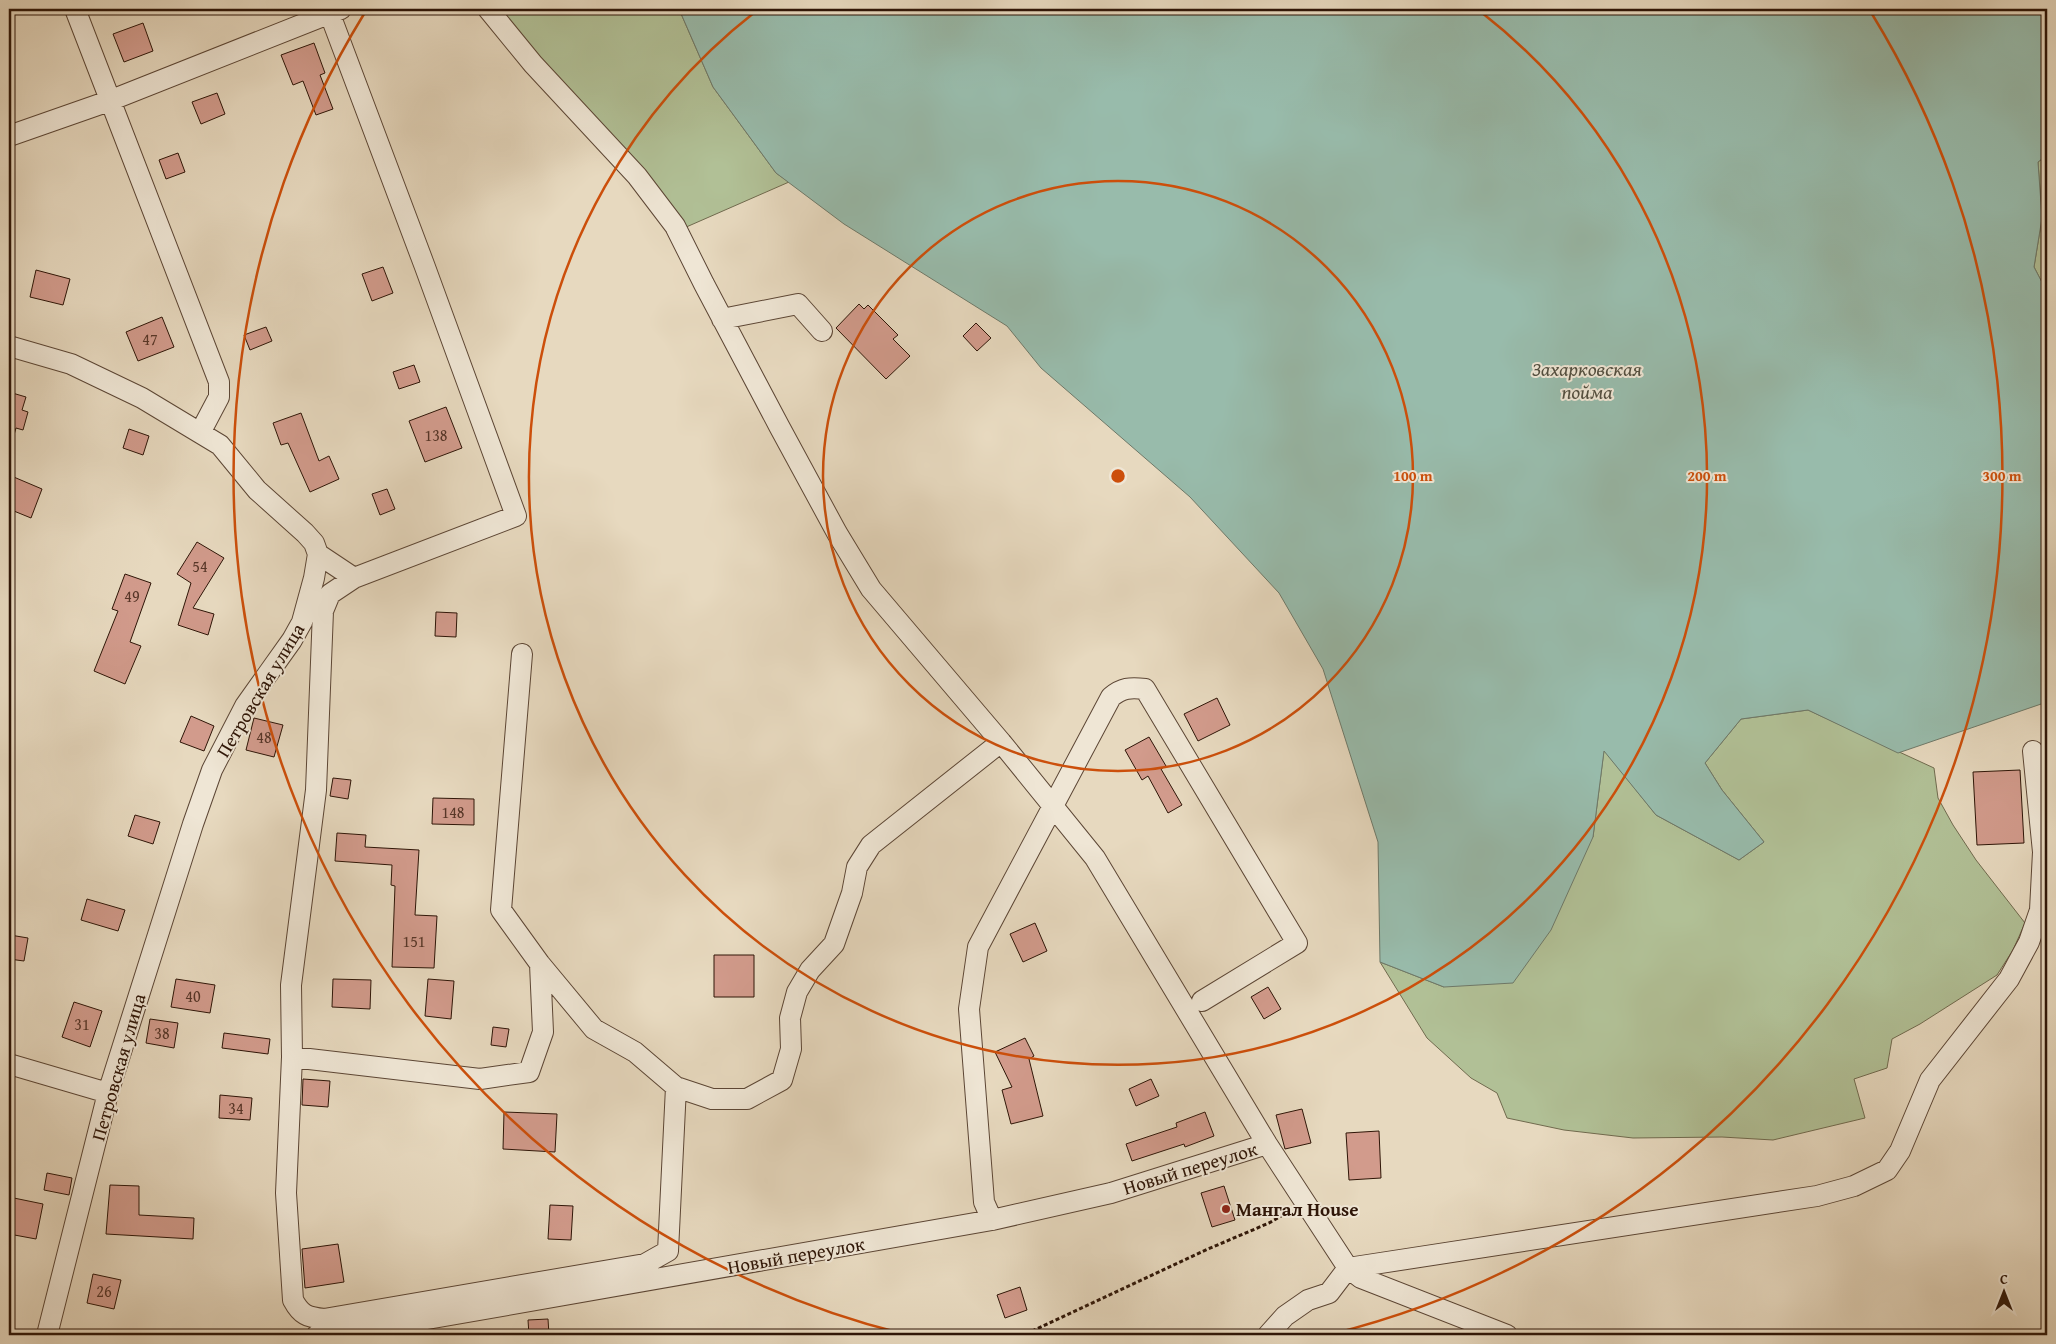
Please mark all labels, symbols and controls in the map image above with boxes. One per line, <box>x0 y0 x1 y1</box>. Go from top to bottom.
house number: 47 <box>142 327 158 351</box>
water label: Захарковская пойма <box>1532 354 1642 406</box>
house number: 138 <box>424 423 448 447</box>
text: 100 m <box>1393 465 1433 486</box>
text: 200 m <box>1687 465 1727 486</box>
text: 300 m <box>1982 465 2022 486</box>
centre of rings <box>1109 467 1127 485</box>
house number: 54 <box>192 554 208 578</box>
house number: 49 <box>124 584 140 608</box>
street label: Петровская улица <box>209 618 311 762</box>
house number: 48 <box>256 725 272 749</box>
house number: 148 <box>441 800 465 824</box>
house number: 151 <box>402 929 426 953</box>
house number: 40 <box>185 984 201 1008</box>
street label: Петровская улица <box>84 990 152 1144</box>
house number: 31 <box>74 1012 90 1036</box>
house number: 38 <box>154 1021 170 1045</box>
house number: 34 <box>228 1096 244 1120</box>
street label: Новый переулок <box>1119 1134 1261 1202</box>
place label: Мангал House <box>1236 1195 1359 1223</box>
marker: Мангал House <box>1220 1203 1232 1215</box>
street label: Новый переулок <box>725 1229 867 1281</box>
north arrow <box>1978 1266 2028 1316</box>
text: С <box>2000 1269 2008 1289</box>
house number: 26 <box>96 1279 112 1303</box>

